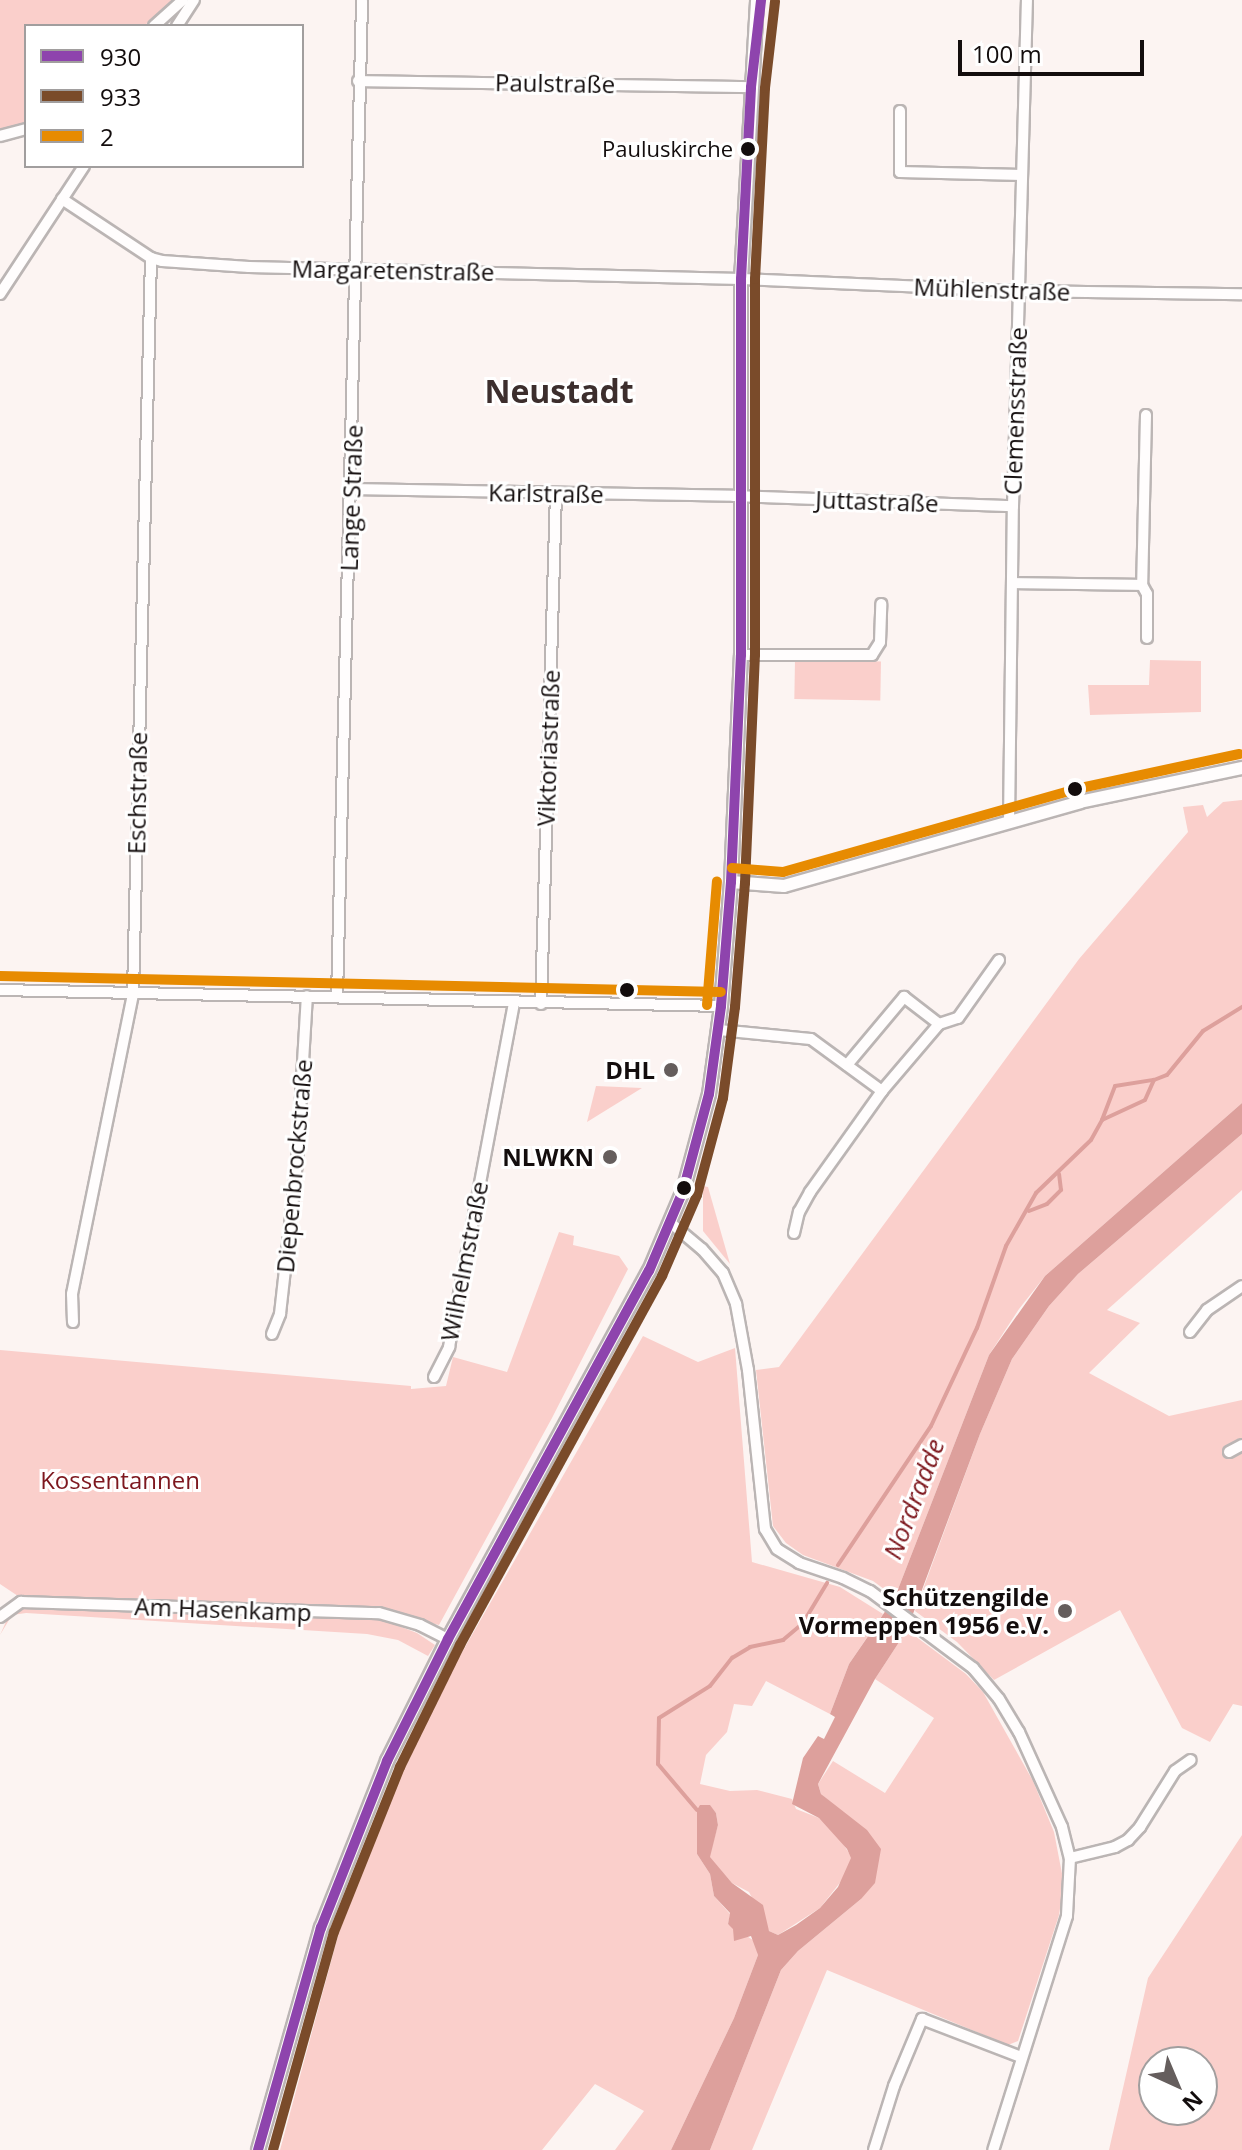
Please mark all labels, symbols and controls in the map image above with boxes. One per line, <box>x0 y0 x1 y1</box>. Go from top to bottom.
legend <box>24 24 304 168</box>
scale bar <box>962 24 1148 74</box>
text: 100 m <box>972 37 1042 70</box>
text: 930 <box>100 40 141 73</box>
street label: Paulstraße <box>495 68 615 98</box>
text: 933 <box>100 80 141 113</box>
text: 2 <box>100 120 114 153</box>
place label: Pauluskirche <box>602 136 733 162</box>
marker: Pauluskirche <box>740 141 756 157</box>
street label: Margaretenstraße <box>291 254 495 286</box>
street label: Mühlenstraße <box>913 272 1071 306</box>
street label: Clemensstraße <box>998 327 1032 495</box>
district label: Neustadt <box>484 372 634 410</box>
street label: Lange Straße <box>334 424 368 572</box>
street label: Karlstraße <box>488 478 604 508</box>
street label: Juttastraße <box>815 484 939 518</box>
street label: Viktoriastraße <box>531 669 565 827</box>
street label: Eschstraße <box>122 731 152 855</box>
unlabelled marker <box>1067 781 1083 797</box>
unlabelled marker <box>619 982 635 998</box>
place label: DHL <box>605 1056 655 1084</box>
street label: Diepenbrockstraße <box>270 1058 318 1274</box>
marker: DHL <box>662 1061 680 1079</box>
place label: NLWKN <box>502 1143 594 1171</box>
marker: NLWKN <box>601 1148 619 1166</box>
street label: Wilhelmstraße <box>434 1179 494 1343</box>
unlabelled marker <box>676 1180 692 1196</box>
water label: Nordradde <box>877 1435 951 1563</box>
park label: Kossentannen <box>40 1466 200 1494</box>
place label: Schützengilde Vormeppen 1956 e.V. <box>799 1583 1049 1639</box>
street label: Am Hasenkamp <box>134 1592 312 1626</box>
marker: Schützengilde Vormeppen 1956 e.V. <box>1056 1602 1074 1620</box>
north arrow <box>1138 2046 1218 2126</box>
text: N <box>1176 2085 1210 2119</box>

